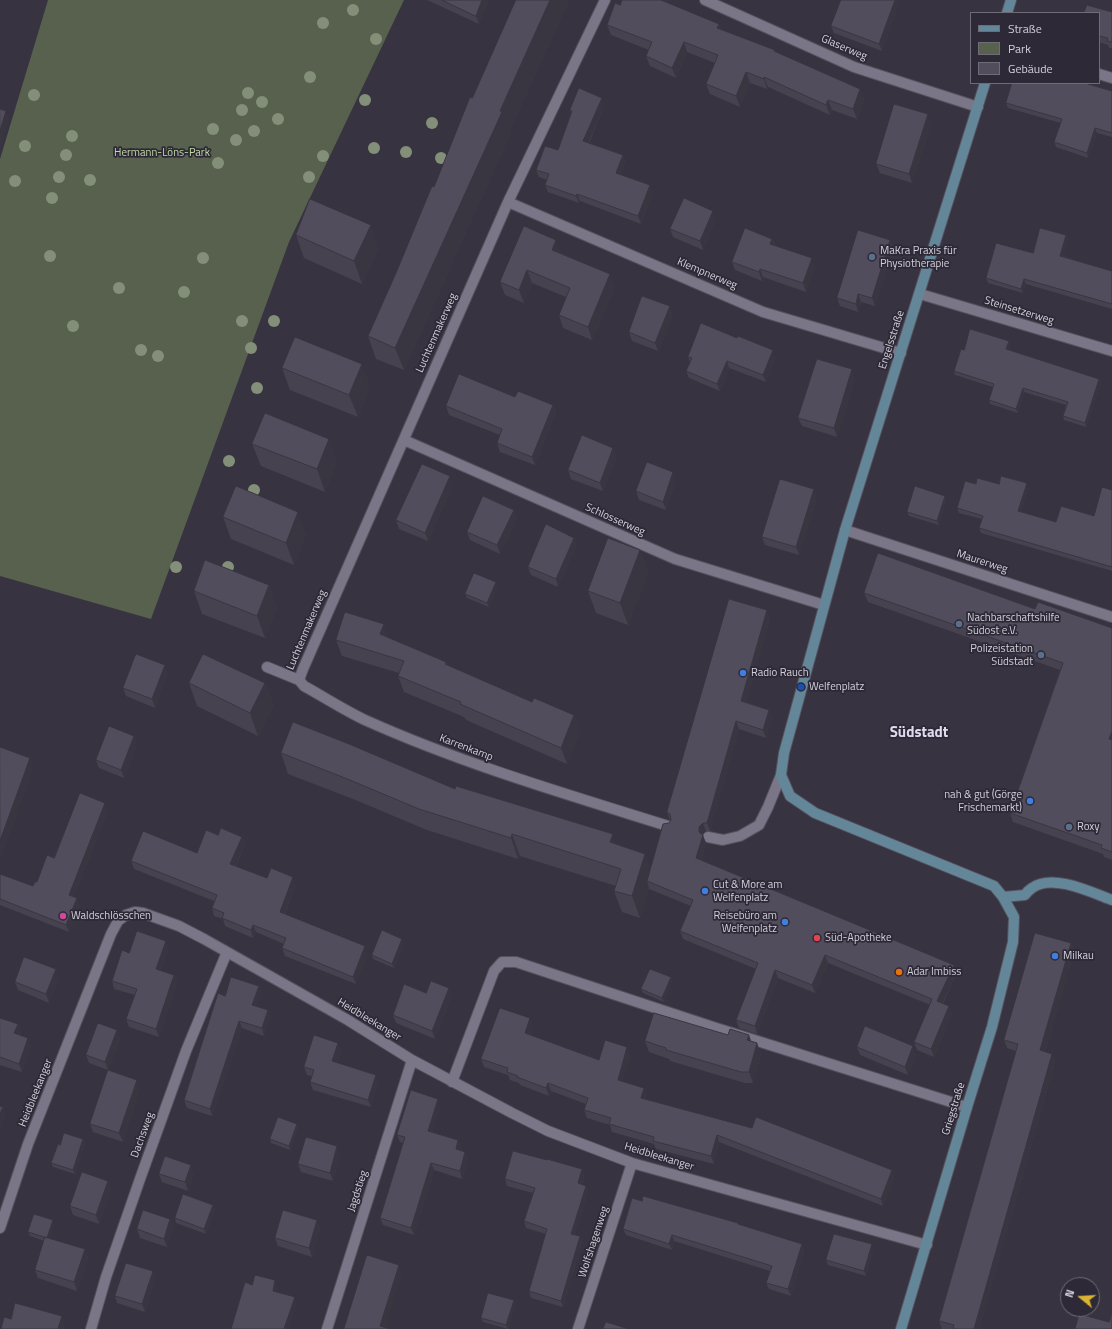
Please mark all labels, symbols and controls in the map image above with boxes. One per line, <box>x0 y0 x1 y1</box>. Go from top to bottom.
legend <box>970 12 1100 84</box>
text: Straße <box>1008 19 1042 38</box>
street label: Glaserweg <box>819 32 869 64</box>
text: Park <box>1008 39 1031 58</box>
text: Gebäude <box>1008 59 1053 78</box>
park label: Hermann-Löns-Park <box>114 146 210 160</box>
place label: MaKra Praxis für Physiotherapie <box>880 244 957 270</box>
marker: MaKra Praxis für Physiotherapie <box>867 252 877 262</box>
street label: Klempnerweg <box>675 255 739 293</box>
street label: Luchtenmakerweg <box>414 291 460 375</box>
street label: Steinsetzerweg <box>983 294 1055 328</box>
street label: Engelsstraße <box>876 309 908 371</box>
street label: Schlosserweg <box>583 501 647 539</box>
street label: Maurerweg <box>955 548 1009 576</box>
street label: Luchtenmakerweg <box>284 588 330 672</box>
place label: Nachbarschaftshilfe Südost e.V. <box>967 611 1060 637</box>
marker: Nachbarschaftshilfe Südost e.V. <box>954 619 964 629</box>
place label: Polizeistation Südstadt <box>970 642 1033 668</box>
marker: Polizeistation Südstadt <box>1036 650 1046 660</box>
place label: Radio Rauch <box>751 666 809 680</box>
marker: Radio Rauch <box>738 668 748 678</box>
place label: Welfenplatz <box>809 680 864 694</box>
marker: Welfenplatz <box>796 682 806 692</box>
district label: Südstadt <box>890 724 948 742</box>
street label: Karrenkamp <box>437 732 495 764</box>
place label: nah & gut (Görge Frischemarkt) <box>944 788 1022 814</box>
marker: nah & gut (Görge Frischemarkt) <box>1025 796 1035 806</box>
place label: Roxy <box>1077 820 1100 834</box>
marker: Roxy <box>1064 822 1074 832</box>
place label: Cut & More am Welfenplatz <box>713 878 782 904</box>
marker: Cut & More am Welfenplatz <box>700 886 710 896</box>
place label: Waldschlösschen <box>71 909 151 923</box>
place label: Reisebüro am Welfenplatz <box>713 909 777 935</box>
marker: Waldschlösschen <box>58 911 68 921</box>
marker: Reisebüro am Welfenplatz <box>780 917 790 927</box>
place label: Süd-Apotheke <box>825 931 891 945</box>
marker: Süd-Apotheke <box>812 933 822 943</box>
place label: Milkau <box>1063 949 1094 963</box>
marker: Milkau <box>1050 951 1060 961</box>
place label: Adar Imbiss <box>907 965 961 979</box>
marker: Adar Imbiss <box>894 967 904 977</box>
street label: Heidbleekanger <box>335 996 403 1044</box>
street label: Heidbleekanger <box>16 1057 56 1129</box>
street label: Griegstraße <box>940 1081 968 1137</box>
street label: Dachsweg <box>129 1110 157 1160</box>
street label: Heidbleekanger <box>623 1140 695 1174</box>
street label: Jagdstieg <box>345 1169 371 1213</box>
street label: Wolfshagenweg <box>576 1204 612 1280</box>
north arrow <box>1060 1277 1100 1317</box>
text: N <box>1061 1288 1078 1300</box>

